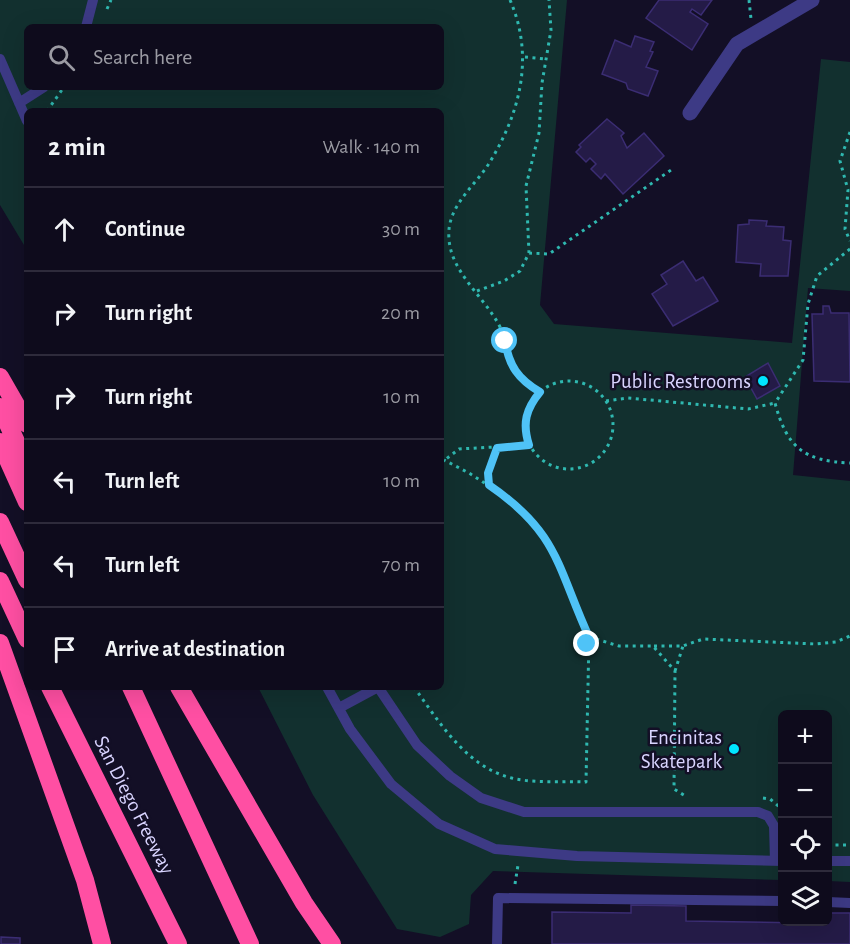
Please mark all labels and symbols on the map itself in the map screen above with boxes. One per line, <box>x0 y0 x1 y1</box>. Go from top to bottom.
route start <box>491 327 517 353</box>
place label: Public Restrooms <box>610 371 751 392</box>
marker: Public Restrooms <box>756 374 770 388</box>
route end <box>573 630 599 656</box>
place label: Encinitas Skatepark <box>641 727 722 772</box>
street label: San Diego Freeway <box>90 732 178 878</box>
marker: Encinitas Skatepark <box>727 742 741 756</box>

